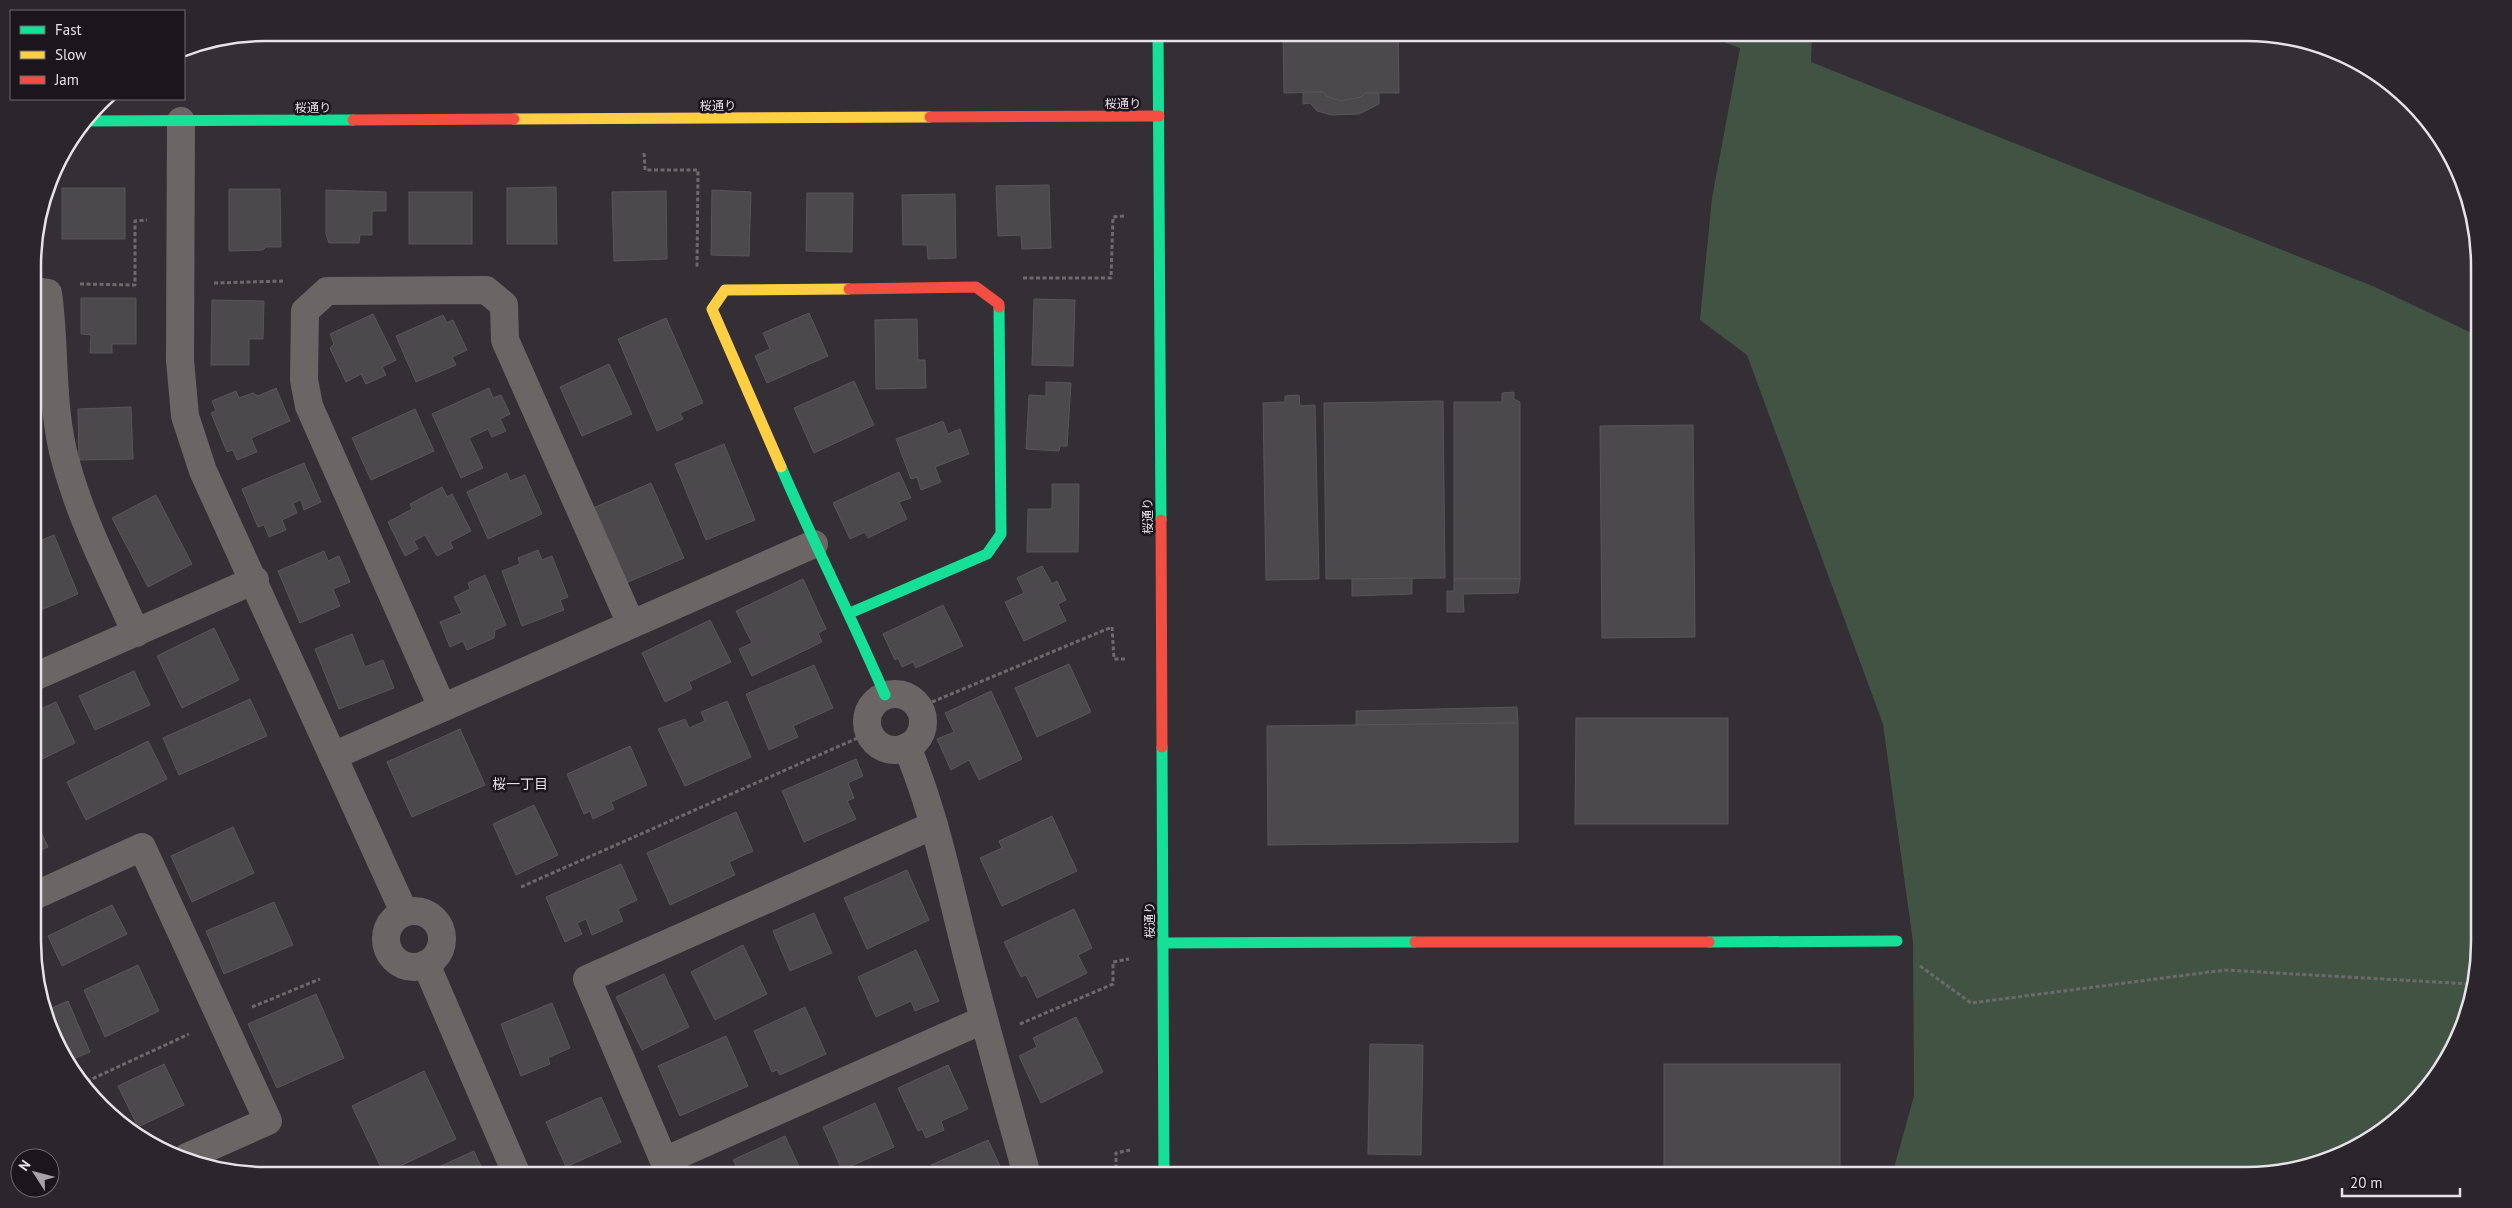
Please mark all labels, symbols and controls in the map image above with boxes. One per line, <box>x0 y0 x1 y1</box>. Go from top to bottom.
legend <box>10 10 185 100</box>
text: Fast <box>55 20 82 39</box>
text: Slow <box>55 45 86 64</box>
text: Jam <box>54 70 79 89</box>
street label: 桜通り <box>1105 96 1141 111</box>
street label: 桜通り <box>700 98 736 113</box>
street label: 桜通り <box>295 100 331 115</box>
street label: 桜通り <box>1140 498 1155 534</box>
district label: 桜一丁目 <box>492 775 548 793</box>
street label: 桜通り <box>1142 902 1157 938</box>
north arrow <box>10 1148 60 1198</box>
text: N <box>14 1156 34 1174</box>
scale bar <box>2342 1166 2460 1198</box>
text: 20 m <box>2350 1173 2383 1192</box>

